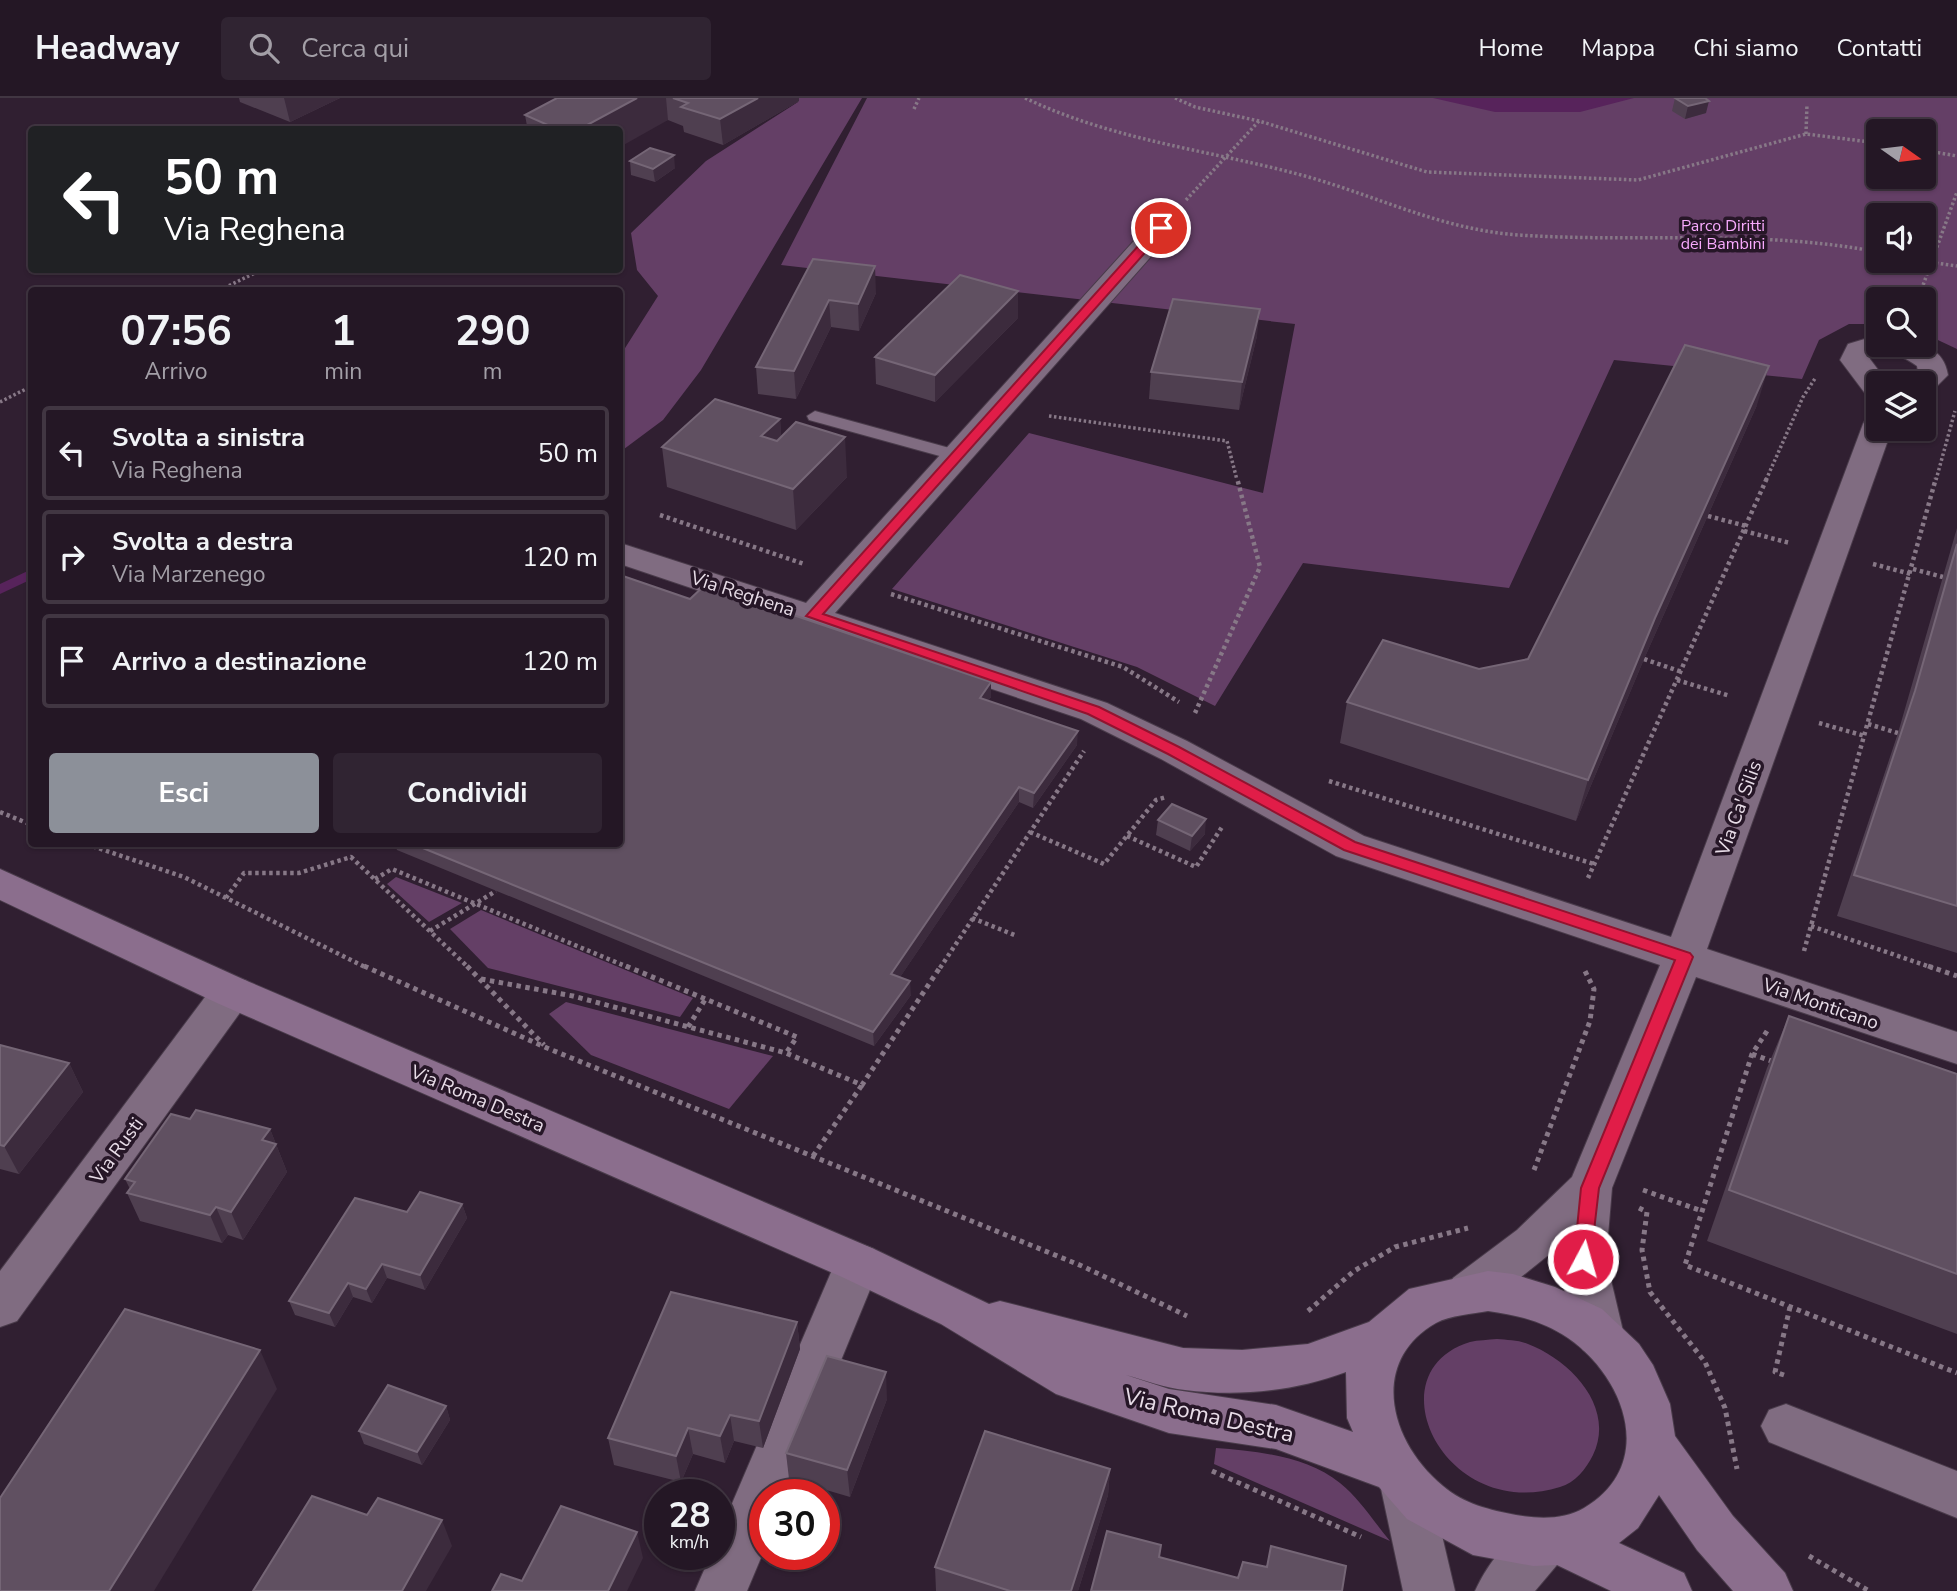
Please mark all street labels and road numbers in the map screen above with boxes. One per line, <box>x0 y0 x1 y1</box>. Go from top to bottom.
street label: Via Reghena <box>686 565 798 623</box>
street label: Via Ca' Silis <box>1709 757 1768 860</box>
street label: Via Monticano <box>1758 972 1882 1036</box>
street label: Via Roma Destra <box>406 1059 549 1139</box>
street label: Via Rusti <box>83 1112 150 1190</box>
street label: Via Roma Destra <box>1120 1381 1297 1450</box>

